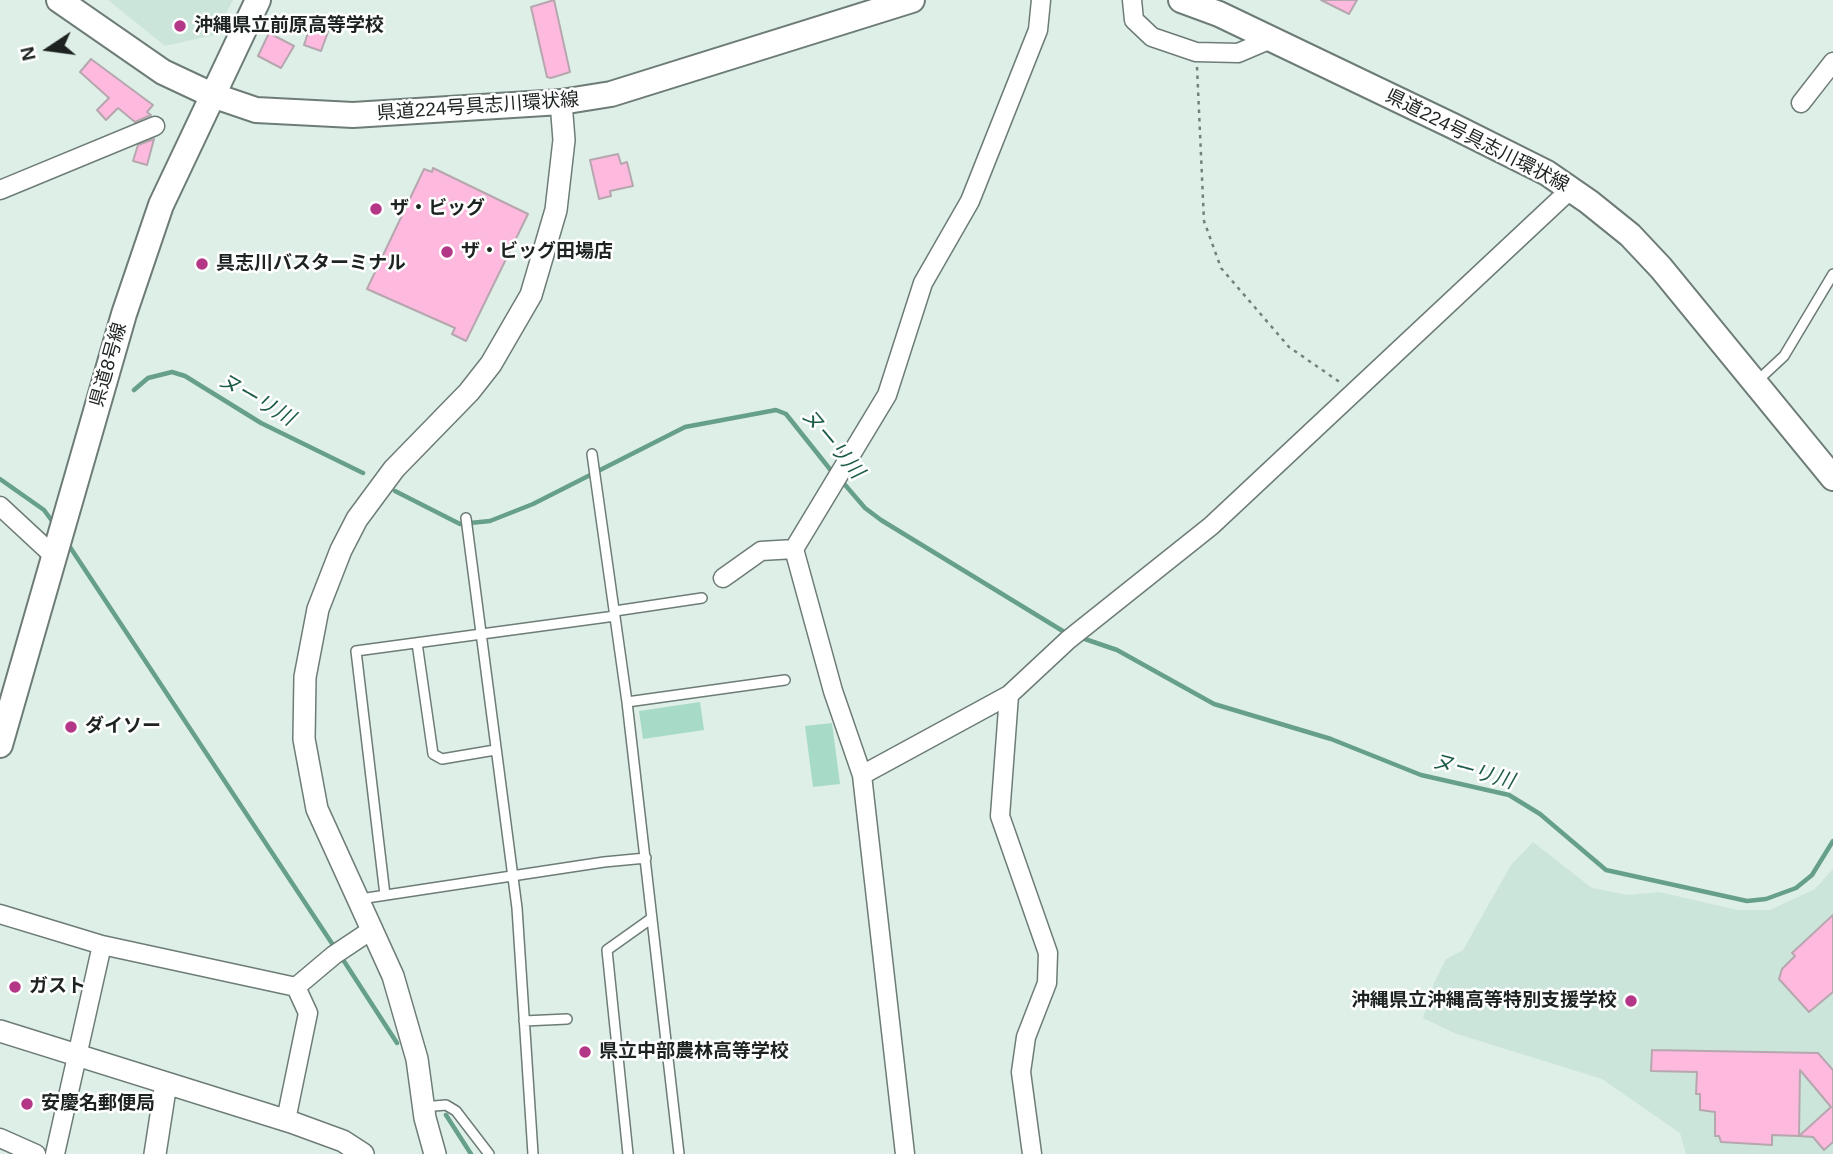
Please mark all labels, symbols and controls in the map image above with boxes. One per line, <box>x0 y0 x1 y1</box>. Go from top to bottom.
north arrow <box>14 14 84 84</box>
place label: 沖縄県立前原高等学校 <box>194 15 384 37</box>
marker: 沖縄県立前原高等学校 <box>172 18 188 34</box>
text: N <box>16 45 40 63</box>
street label: 県道224号具志川環状線 <box>1382 85 1572 197</box>
street label: 県道224号具志川環状線 <box>376 89 580 125</box>
place label: ザ・ビッグ <box>390 198 485 220</box>
marker: ザ・ビッグ <box>368 201 384 217</box>
place label: ザ・ビッグ田場店 <box>461 241 613 263</box>
marker: ザ・ビッグ田場店 <box>439 244 455 260</box>
place label: 具志川バスターミナル <box>216 253 406 275</box>
marker: 具志川バスターミナル <box>194 256 210 272</box>
street label: 県道8号線 <box>86 320 132 410</box>
water label: ヌーリ川 <box>213 368 299 432</box>
water label: ヌーリ川 <box>795 404 869 484</box>
place label: ダイソー <box>85 716 161 738</box>
marker: ダイソー <box>63 719 79 735</box>
water label: ヌーリ川 <box>1429 749 1517 795</box>
place label: ガスト <box>29 976 86 998</box>
marker: ガスト <box>7 979 23 995</box>
place label: 沖縄県立沖縄高等特別支援学校 <box>1351 990 1617 1012</box>
marker: 沖縄県立沖縄高等特別支援学校 <box>1623 993 1639 1009</box>
place label: 県立中部農林高等学校 <box>599 1041 789 1063</box>
marker: 県立中部農林高等学校 <box>577 1044 593 1060</box>
place label: 安慶名郵便局 <box>41 1093 155 1115</box>
marker: 安慶名郵便局 <box>19 1096 35 1112</box>

